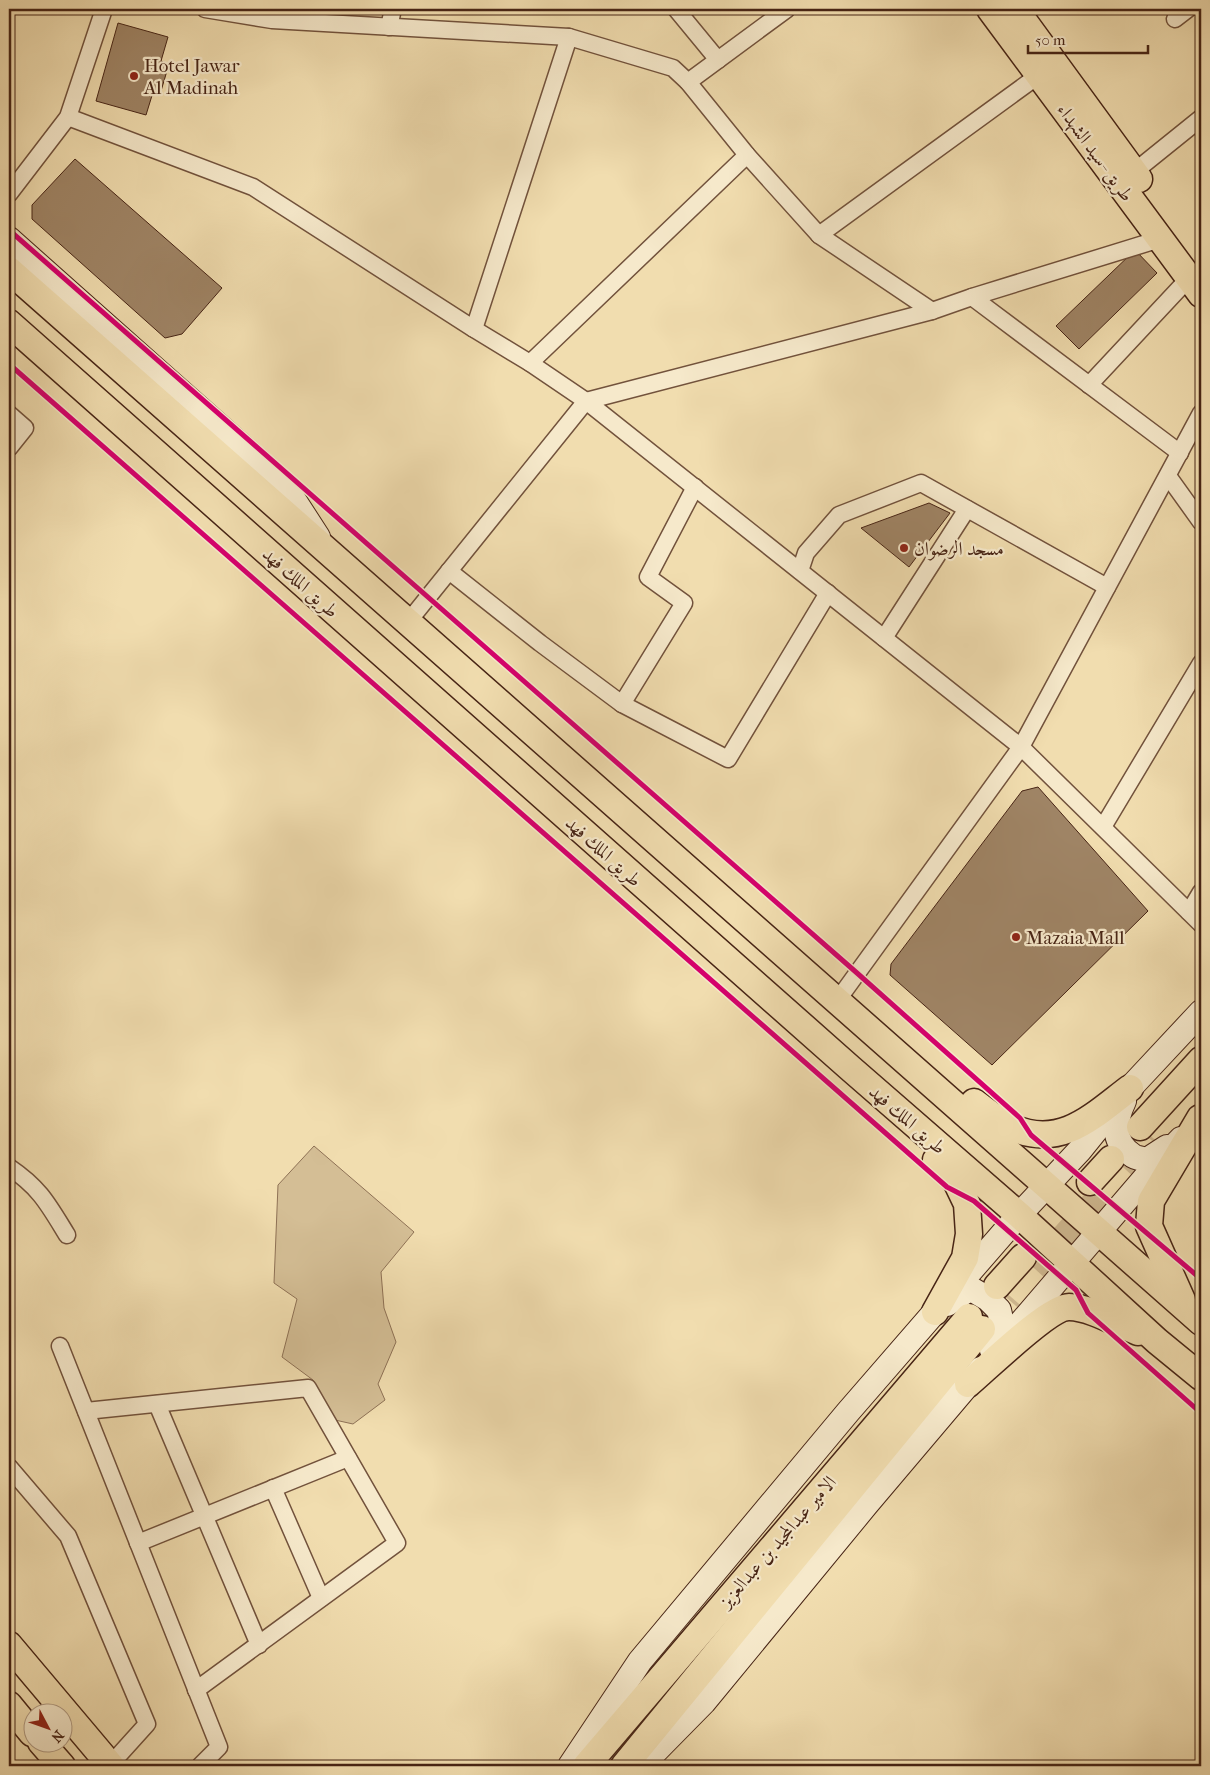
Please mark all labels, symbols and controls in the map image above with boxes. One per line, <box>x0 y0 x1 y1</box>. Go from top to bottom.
scale bar <box>1028 22 1148 54</box>
text: 50 m <box>1035 31 1066 49</box>
place label: Hotel Jawar Al Madinah <box>143 55 241 99</box>
marker: Hotel Jawar Al Madinah <box>128 70 140 82</box>
street label: طريق -سيد الشهداء <box>1051 99 1138 207</box>
place label: مسجد الرضوان <box>914 538 1004 561</box>
marker: مسجد الرضوان <box>898 542 910 554</box>
street label: طريق الملك فهد <box>257 543 343 623</box>
street label: طريق الملك فهد <box>560 812 646 892</box>
place label: Mazaia Mall <box>1026 927 1125 949</box>
marker: Mazaia Mall <box>1010 931 1022 943</box>
street label: طريق الملك فهد <box>864 1080 950 1160</box>
street label: الامير عبدالمجيد بن عبدالعزيز <box>713 1471 842 1614</box>
north arrow <box>22 1702 72 1752</box>
text: N <box>47 1727 67 1746</box>

